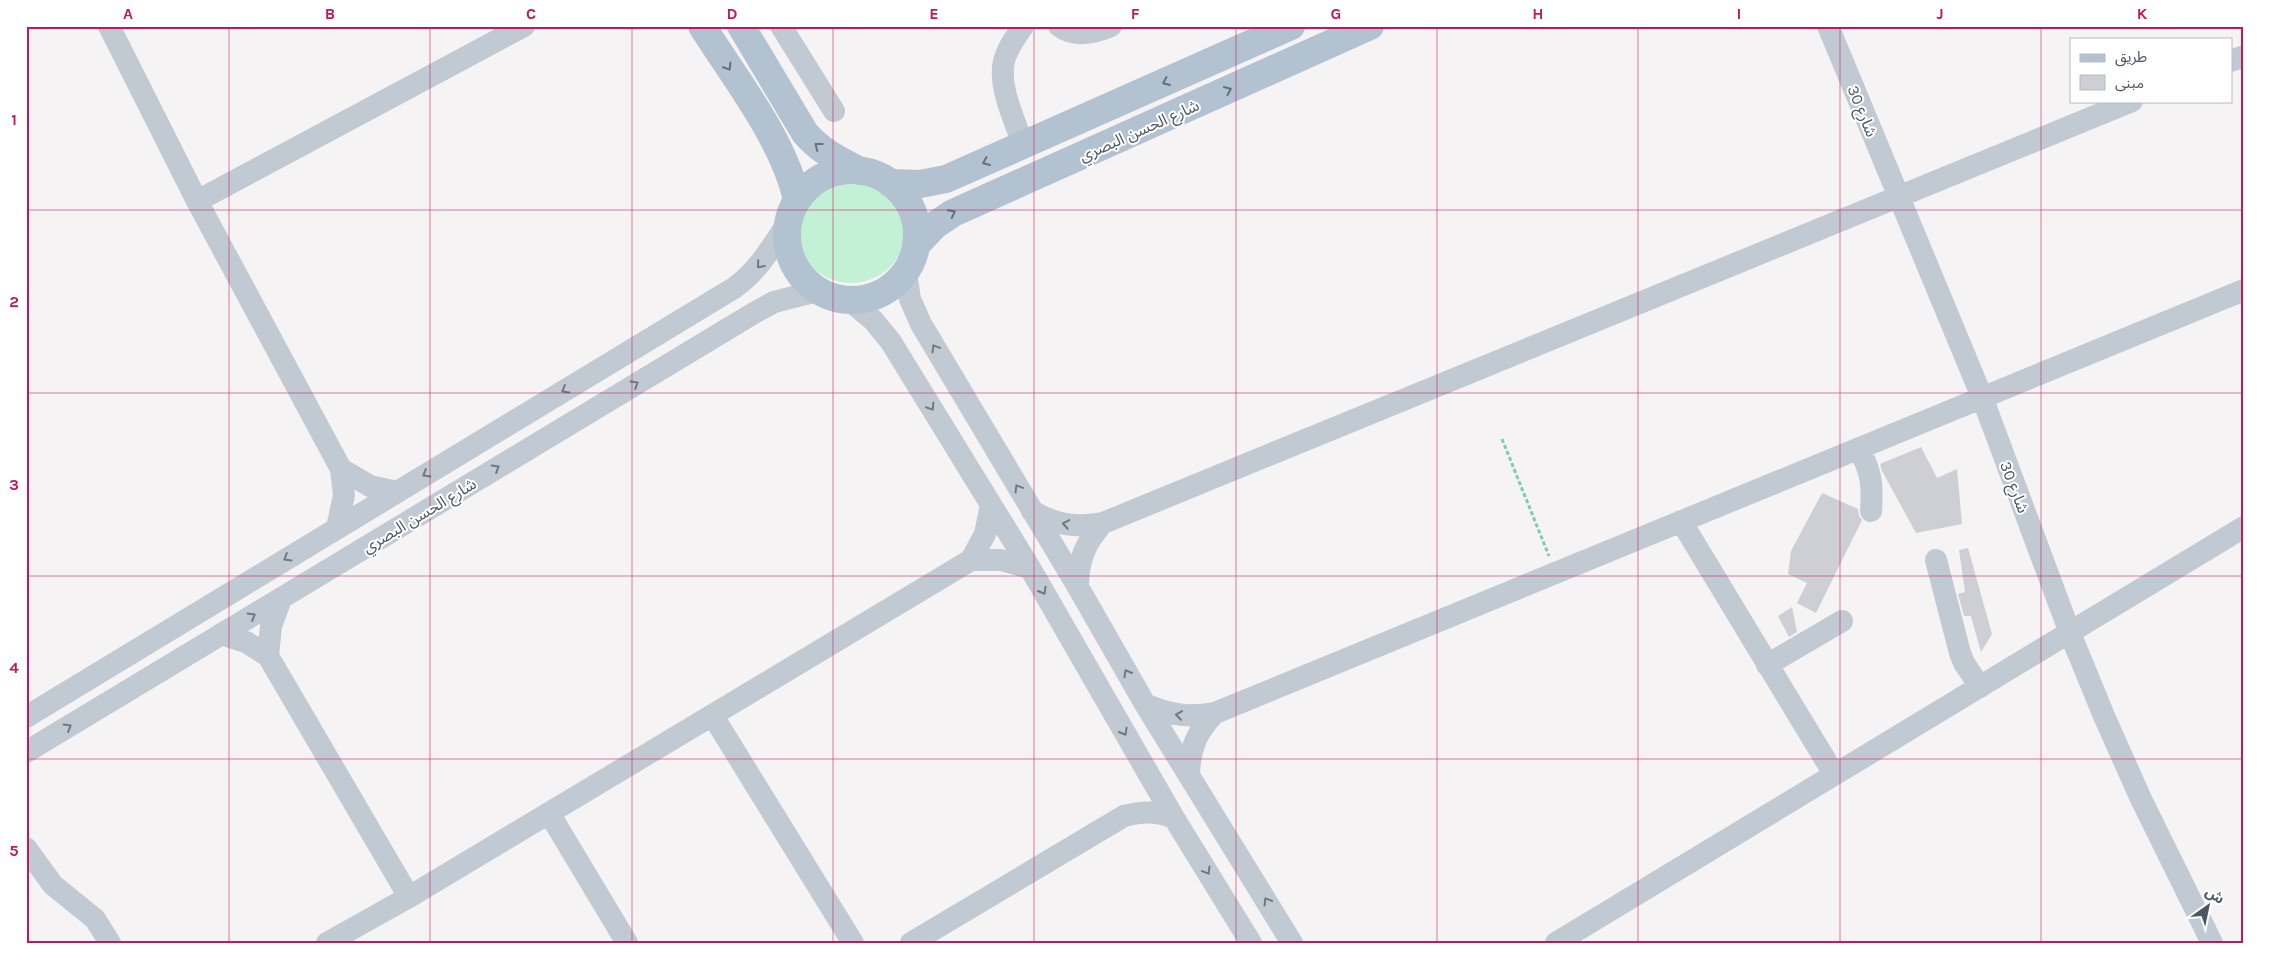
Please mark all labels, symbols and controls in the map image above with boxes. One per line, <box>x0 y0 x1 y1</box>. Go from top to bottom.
text: A <box>123 4 133 23</box>
text: B <box>325 4 335 23</box>
text: C <box>526 4 536 23</box>
text: D <box>727 4 738 23</box>
text: E <box>929 4 939 23</box>
text: F <box>1131 4 1140 23</box>
text: G <box>1331 4 1341 23</box>
text: H <box>1532 4 1544 23</box>
text: I <box>1737 4 1741 23</box>
text: J <box>1936 4 1944 23</box>
text: K <box>2137 4 2148 23</box>
legend <box>2070 38 2232 102</box>
text: طريق <box>2115 48 2147 67</box>
one-way arrow <box>722 62 732 71</box>
text: مبنى <box>2115 74 2144 92</box>
one-way arrow <box>1162 75 1171 86</box>
street label: شارع 30 <box>1841 83 1881 141</box>
one-way arrow <box>1223 85 1232 96</box>
street label: شارع الحسن البصري <box>1076 95 1203 168</box>
text: 1 <box>11 110 17 129</box>
one-way arrow <box>815 143 824 151</box>
one-way arrow <box>982 155 991 166</box>
one-way arrow <box>947 209 956 219</box>
one-way arrow <box>756 259 765 268</box>
text: 2 <box>9 292 19 311</box>
one-way arrow <box>932 344 942 353</box>
one-way arrow <box>629 381 638 391</box>
one-way arrow <box>561 384 570 394</box>
one-way arrow <box>925 402 935 411</box>
street label: شارع 30 <box>1993 459 2033 517</box>
one-way arrow <box>490 465 499 475</box>
one-way arrow <box>422 468 431 478</box>
street label: شارع الحسن البصري <box>359 474 481 559</box>
text: 3 <box>9 475 19 494</box>
one-way arrow <box>1014 484 1024 493</box>
one-way arrow <box>1061 520 1070 530</box>
one-way arrow <box>283 552 292 562</box>
one-way arrow <box>1037 585 1047 594</box>
one-way arrow <box>247 612 256 622</box>
text: 4 <box>9 658 19 677</box>
one-way arrow <box>1123 669 1133 678</box>
one-way arrow <box>1175 710 1183 721</box>
one-way arrow <box>62 724 71 734</box>
one-way arrow <box>1118 726 1128 735</box>
text: 5 <box>9 841 19 860</box>
one-way arrow <box>1201 866 1210 875</box>
north arrow <box>2182 882 2232 932</box>
text: ش <box>2202 883 2227 908</box>
one-way arrow <box>1263 898 1273 907</box>

